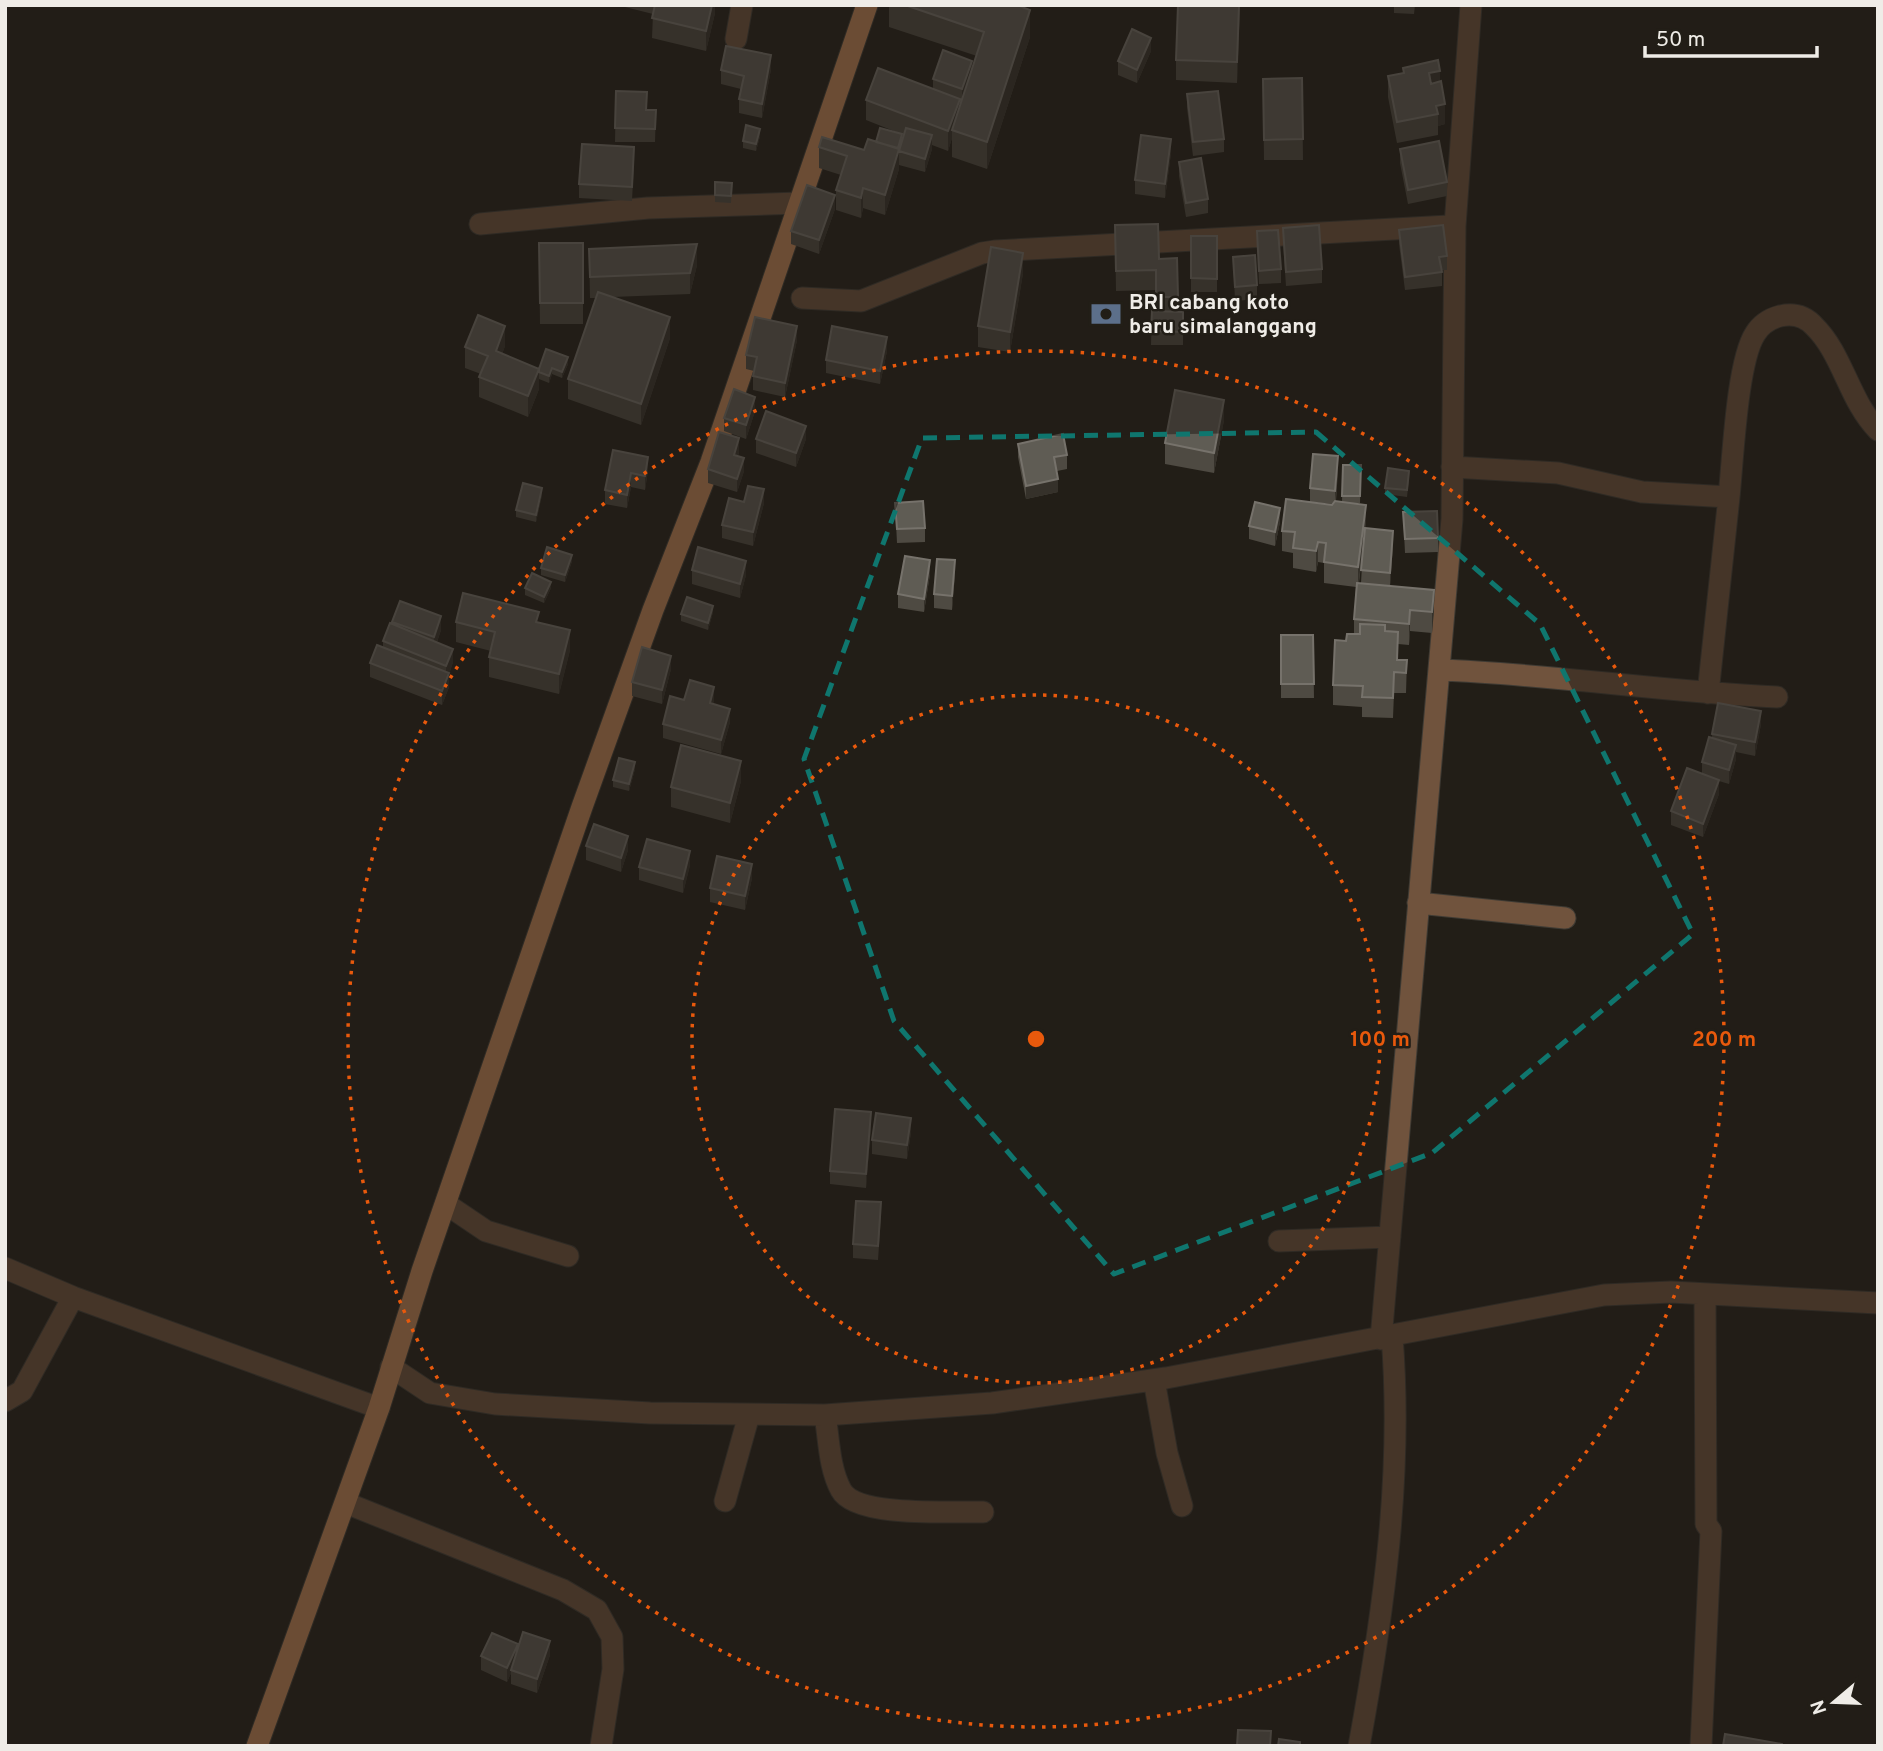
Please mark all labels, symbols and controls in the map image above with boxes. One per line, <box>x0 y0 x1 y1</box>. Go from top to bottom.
scale bar <box>1645 14 1816 58</box>
text: 50 m <box>1656 27 1705 54</box>
place label: BRI cabang koto baru simalanggang <box>1129 290 1317 341</box>
bank icon: BRI cabang koto baru simalanggang <box>1089 297 1123 331</box>
centre of rings <box>1024 1027 1048 1051</box>
text: 100 m <box>1350 1027 1410 1054</box>
text: 200 m <box>1692 1027 1756 1054</box>
north arrow <box>1799 1667 1869 1737</box>
text: N <box>1806 1697 1833 1717</box>

